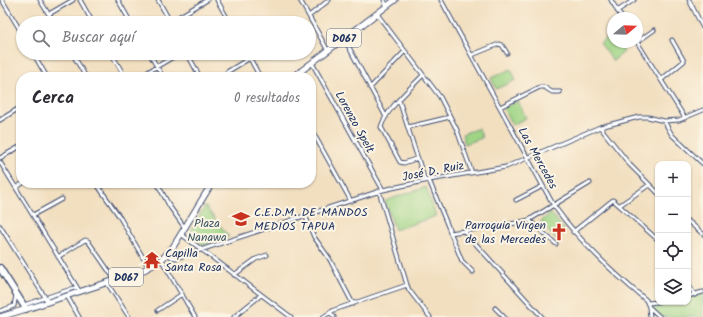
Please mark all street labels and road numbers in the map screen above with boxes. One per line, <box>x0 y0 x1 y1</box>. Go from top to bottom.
road number: D067 <box>327 29 361 47</box>
street label: Lorenzo Spelt <box>330 88 380 157</box>
street label: Las Mercedes <box>513 124 562 193</box>
street label: José D. Ruiz <box>401 156 466 187</box>
road number: D067 <box>109 268 143 286</box>

